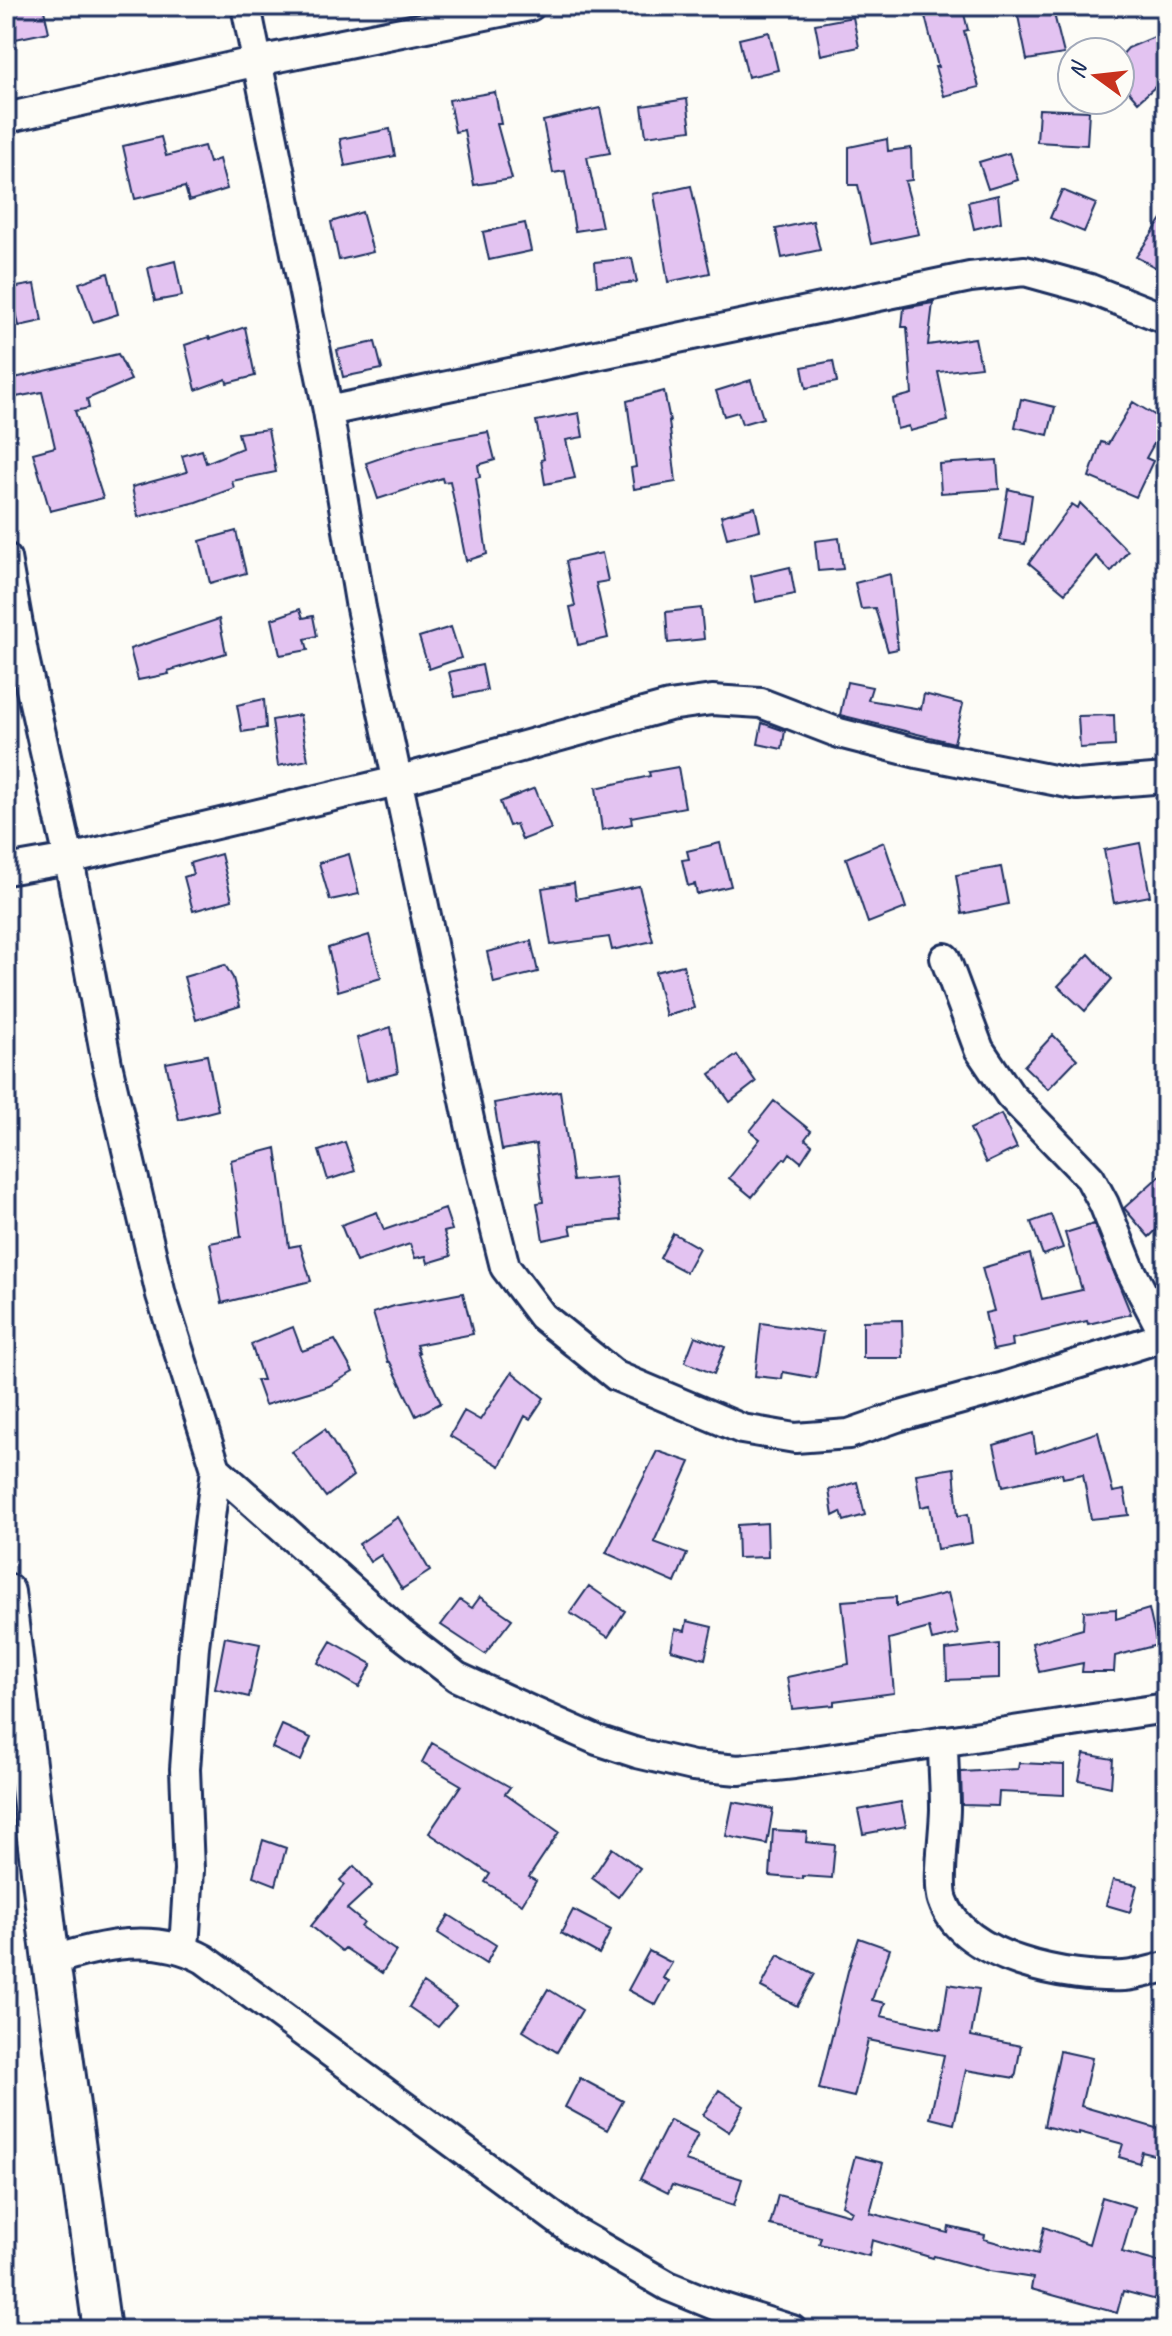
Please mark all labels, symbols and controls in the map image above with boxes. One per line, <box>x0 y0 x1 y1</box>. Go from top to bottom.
north arrow <box>1056 36 1136 116</box>
text: N <box>1062 58 1094 81</box>

